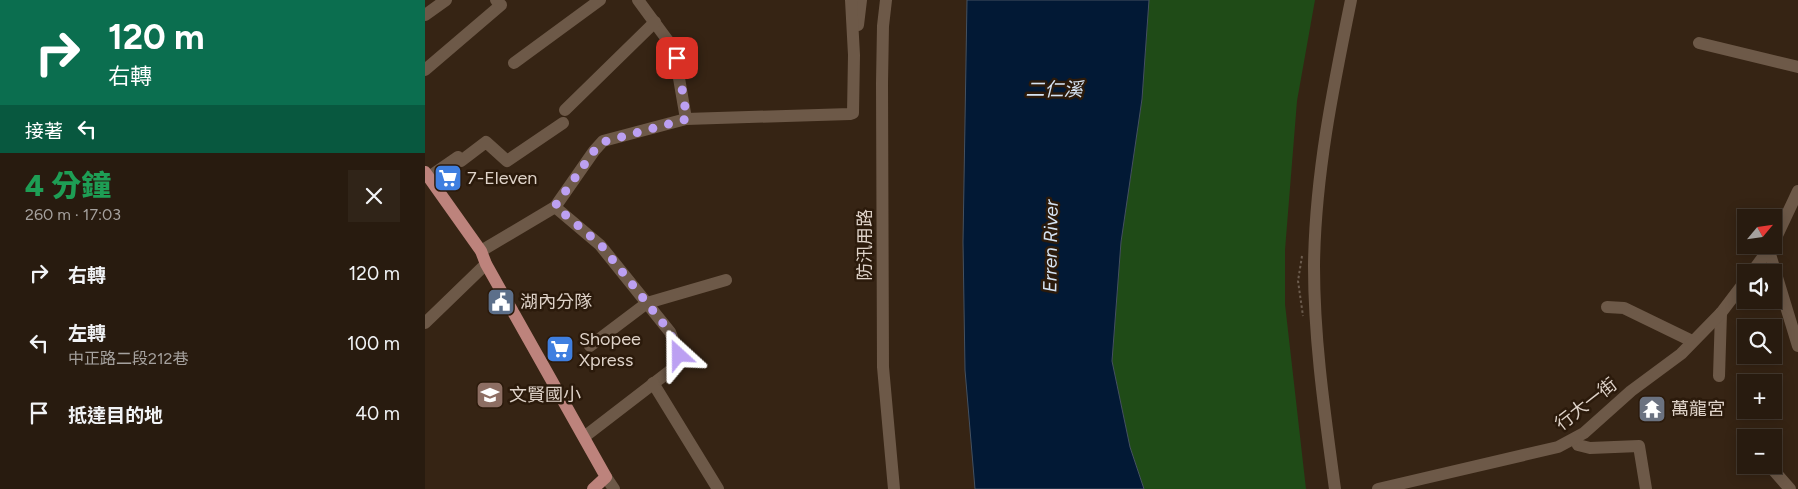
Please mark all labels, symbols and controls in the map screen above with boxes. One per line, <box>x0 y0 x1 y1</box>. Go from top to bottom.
text: 120 m <box>108 16 205 58</box>
icon: right <box>25 20 90 85</box>
pin <box>656 37 698 79</box>
icon: arrive <box>663 44 691 72</box>
text: 右轉 <box>108 63 152 90</box>
water label: 二仁溪 <box>1025 78 1085 101</box>
icon: left <box>73 115 101 143</box>
text: 接著 <box>25 120 63 143</box>
supermarket icon: 7-Eleven <box>433 163 463 193</box>
text: 4 分鐘 <box>25 167 111 204</box>
place label: 7-Eleven <box>467 167 537 189</box>
button: close <box>348 170 400 222</box>
water label: Erren River <box>1038 199 1063 293</box>
text: 260 m · 17:03 <box>25 205 121 224</box>
street label: 防汛用路 <box>854 209 876 281</box>
north arrow <box>1737 209 1783 254</box>
map controls <box>1737 209 1782 474</box>
icon: right <box>25 259 53 287</box>
text: 120 m <box>348 262 400 285</box>
text: 右轉 <box>68 264 106 287</box>
button: sound <box>1737 264 1782 309</box>
public building icon: 湖內分隊 <box>486 287 516 317</box>
place label: 湖內分隊 <box>520 291 592 313</box>
button: search <box>1737 319 1782 364</box>
text: 左轉 <box>68 322 106 345</box>
place label: Shopee Xpress <box>579 328 641 371</box>
position arrow <box>652 328 704 380</box>
icon: left <box>25 329 53 357</box>
text: 100 m <box>347 332 400 355</box>
supermarket icon: Shopee Xpress <box>545 334 575 364</box>
text: 中正路二段212巷 <box>68 349 189 368</box>
street label: 行大一街 <box>1551 373 1621 435</box>
button: + <box>1737 374 1782 419</box>
school or university icon: 文賢國小 <box>475 380 505 410</box>
place label: 文賢國小 <box>509 384 581 406</box>
temple icon: 萬龍宮 <box>1637 394 1667 424</box>
place label: 萬龍宮 <box>1671 398 1725 420</box>
icon: arrive <box>25 399 53 427</box>
text: 40 m <box>355 402 400 425</box>
text: 抵達目的地 <box>68 404 163 427</box>
button: − <box>1737 429 1782 474</box>

